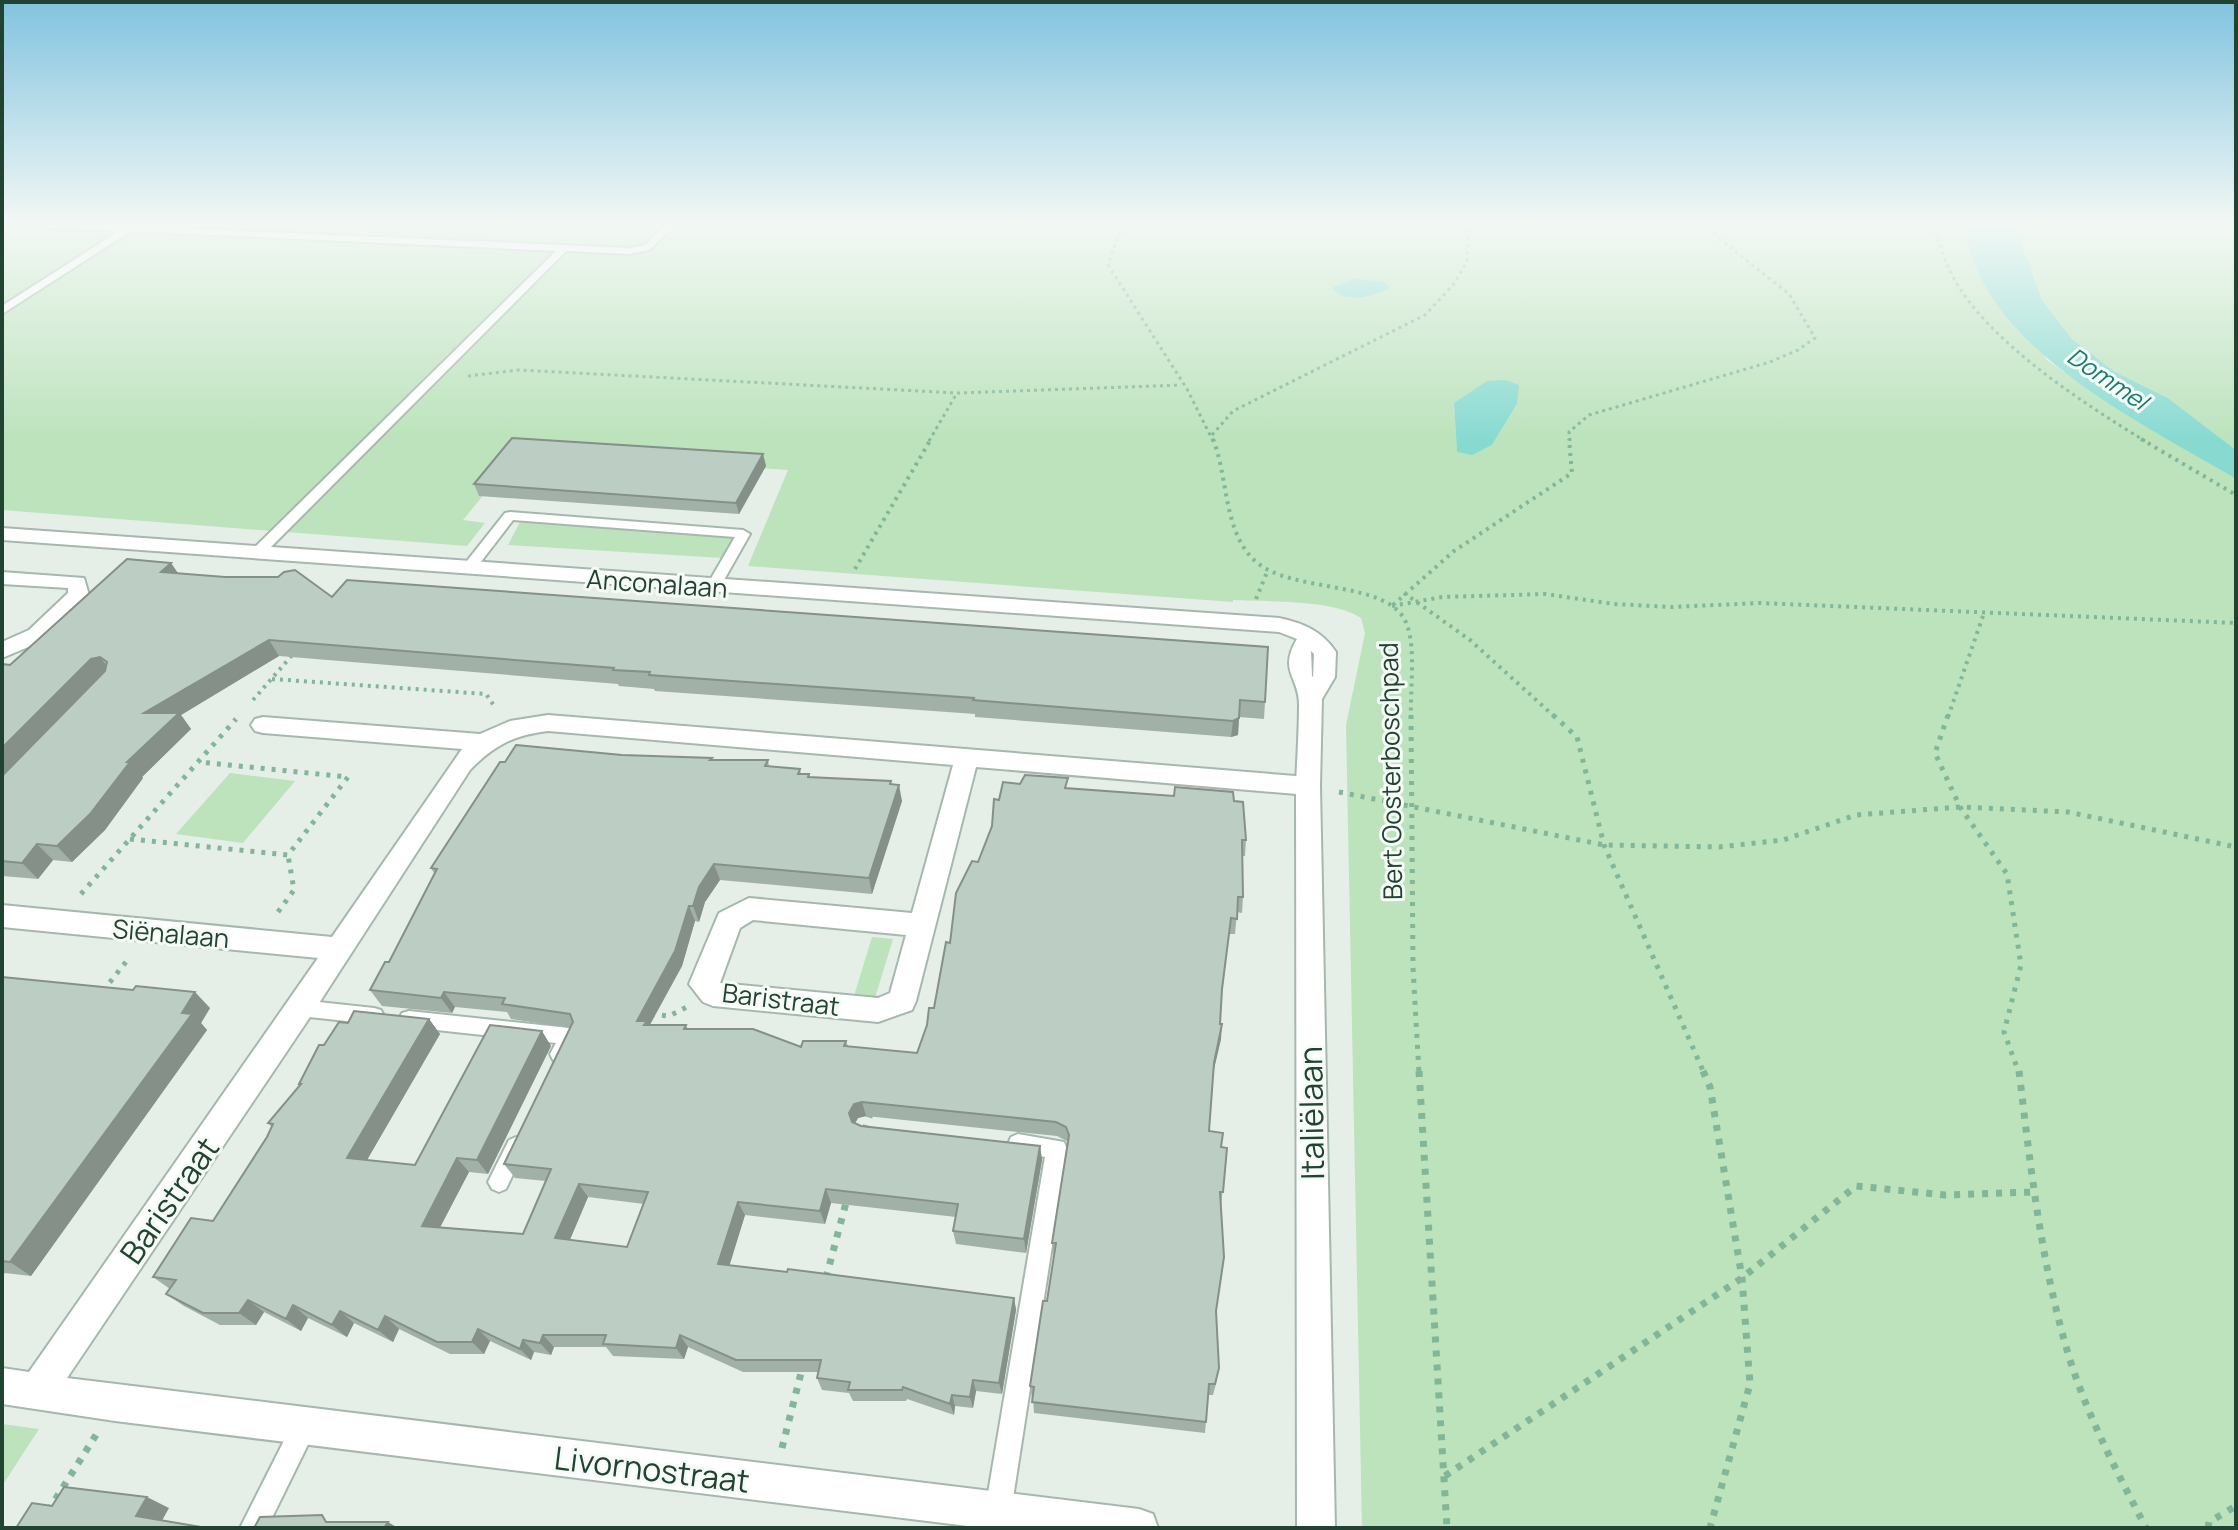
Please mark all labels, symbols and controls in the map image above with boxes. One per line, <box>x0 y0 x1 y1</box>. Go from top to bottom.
water label: Dommel <box>2061 339 2158 419</box>
street label: Anconalaan <box>585 560 729 606</box>
street label: Bert Oosterboschpad <box>1370 642 1410 900</box>
street label: Siënalaan <box>111 910 231 956</box>
street label: Baristraat <box>720 974 842 1024</box>
street label: Italiëlaan <box>1288 1046 1334 1180</box>
street label: Baristraat <box>109 1128 229 1272</box>
street label: Livornostraat <box>552 1435 752 1503</box>

